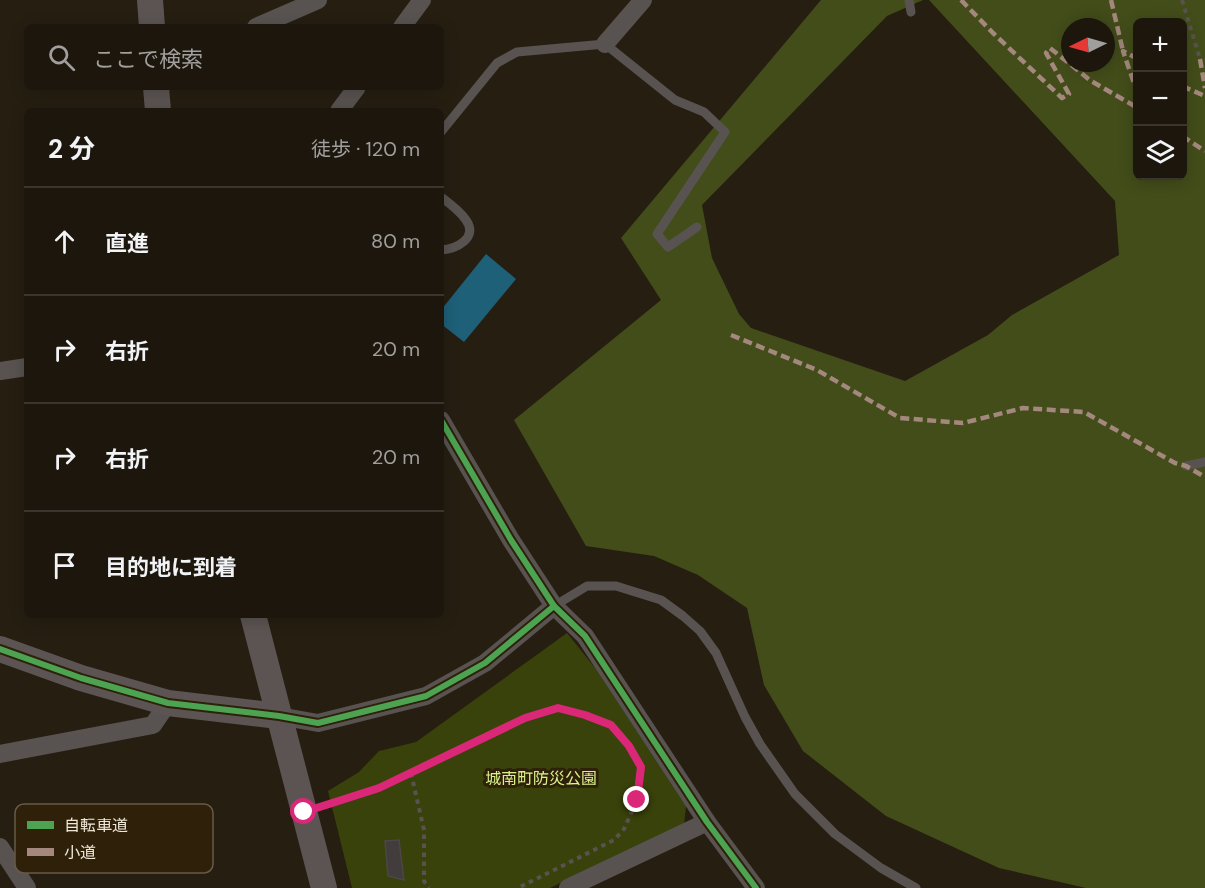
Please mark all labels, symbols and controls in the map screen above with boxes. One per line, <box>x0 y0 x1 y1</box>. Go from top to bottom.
north arrow <box>1061 18 1115 72</box>
map controls <box>1133 18 1187 180</box>
button: + <box>1133 18 1187 72</box>
search box <box>24 24 444 90</box>
icon: search <box>45 41 78 74</box>
text: ここで検索 <box>93 45 203 74</box>
button: − <box>1133 72 1187 126</box>
button: layers <box>1133 126 1187 180</box>
text: 2 分 <box>48 132 95 166</box>
text: 徒歩 · 120 m <box>311 136 420 162</box>
icon: ahead <box>48 225 81 258</box>
text: 80 m <box>371 228 420 254</box>
text: 直進 <box>105 229 149 258</box>
icon: right <box>48 333 81 366</box>
text: 20 m <box>372 336 420 362</box>
text: 右折 <box>105 337 149 366</box>
icon: right <box>48 441 81 474</box>
text: 20 m <box>372 444 420 470</box>
text: 右折 <box>105 445 149 474</box>
icon: arrive <box>48 549 81 582</box>
text: 目的地に到着 <box>105 553 237 582</box>
park label: 城南町防災公園 <box>485 768 597 789</box>
route end <box>623 786 649 812</box>
route start <box>290 798 316 824</box>
legend <box>15 804 213 873</box>
text: 自転車道 <box>64 815 128 836</box>
text: 小道 <box>64 842 96 863</box>

